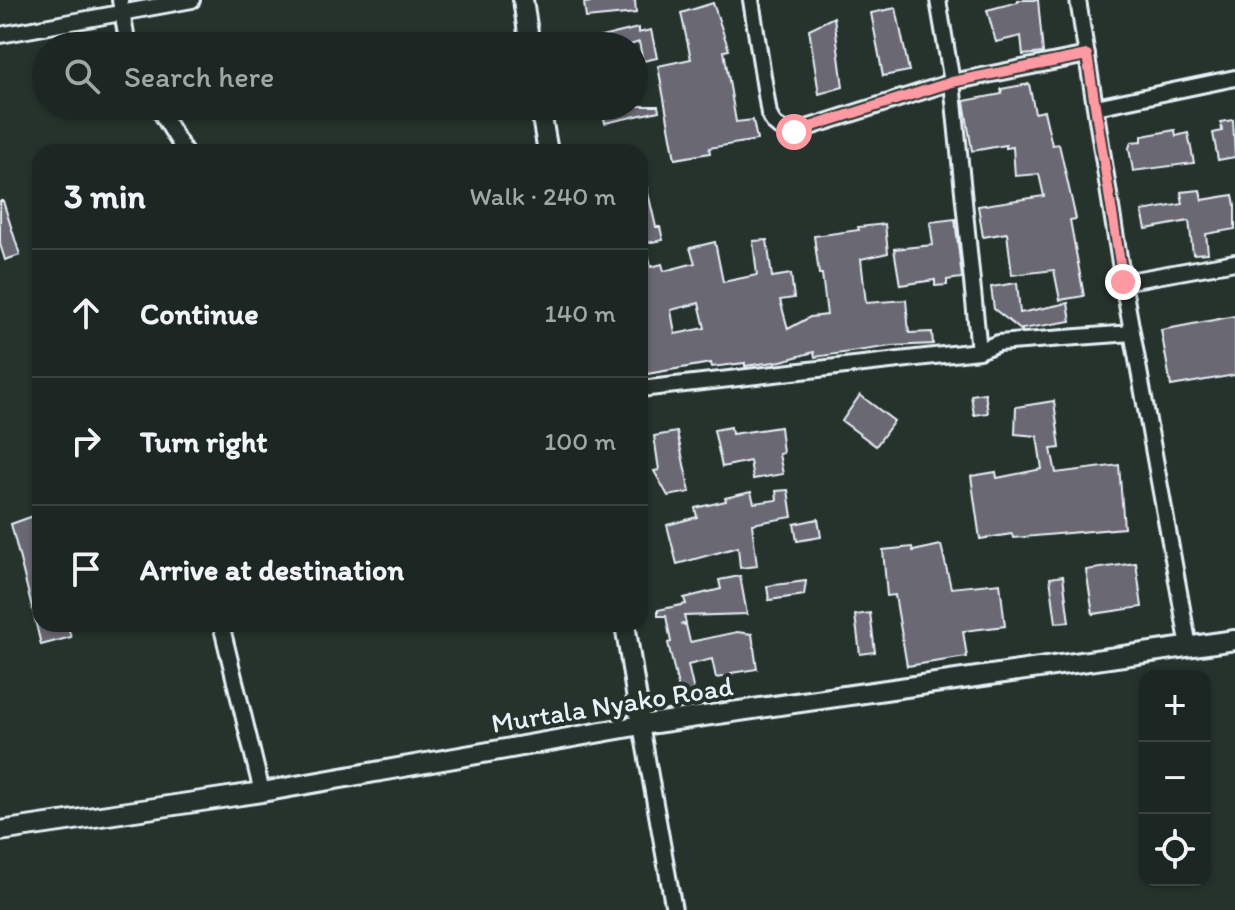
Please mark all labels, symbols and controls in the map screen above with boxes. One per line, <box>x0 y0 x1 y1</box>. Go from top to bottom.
search box <box>32 32 648 120</box>
icon: search <box>60 54 104 98</box>
text: Search here <box>124 58 274 95</box>
route start <box>776 114 812 150</box>
text: 3 min <box>64 176 146 217</box>
text: Walk · 240 m <box>470 180 616 212</box>
route end <box>1105 264 1141 300</box>
icon: ahead <box>64 291 108 335</box>
text: Continue <box>140 295 259 332</box>
text: 140 m <box>545 297 616 329</box>
icon: right <box>64 419 108 463</box>
text: Turn right <box>140 423 268 460</box>
text: 100 m <box>544 425 616 457</box>
icon: arrive <box>64 547 108 591</box>
text: Arrive at destination <box>140 551 404 588</box>
street label: Murtala Nyako Road <box>489 668 735 740</box>
map controls <box>1139 670 1211 886</box>
button: + <box>1139 670 1211 742</box>
button: − <box>1139 742 1211 814</box>
button: locate <box>1139 814 1211 886</box>

